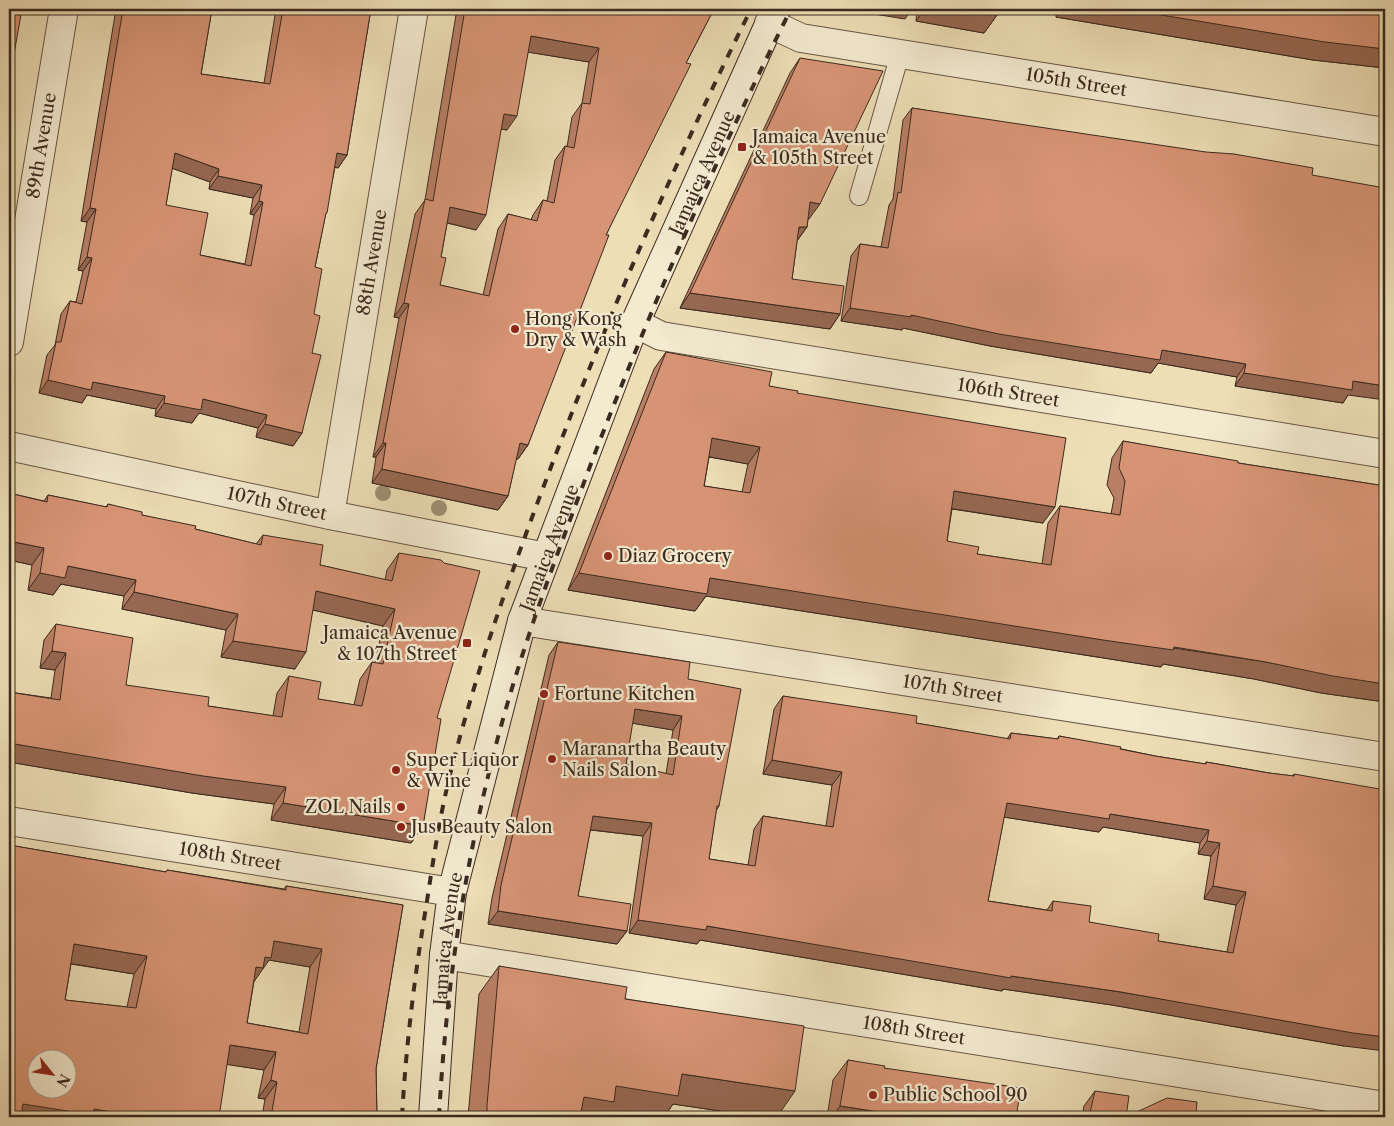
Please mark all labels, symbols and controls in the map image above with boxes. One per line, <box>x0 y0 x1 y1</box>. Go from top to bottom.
street label: 105th Street <box>1024 63 1129 101</box>
street label: 89th Avenue <box>22 91 61 200</box>
street label: Jamaica Avenue <box>664 107 740 241</box>
place label: Jamaica Avenue & 105th Street <box>749 126 886 169</box>
marker: Jamaica Avenue & 105th Street <box>736 141 748 153</box>
street label: 88th Avenue <box>352 208 392 317</box>
place label: Hong Kong Dry & Wash <box>525 308 627 351</box>
marker: Hong Kong Dry & Wash <box>509 323 521 335</box>
street label: 106th Street <box>956 373 1062 412</box>
street label: Jamaica Avenue <box>515 481 584 617</box>
street label: 107th Street <box>225 482 329 525</box>
place label: Diaz Grocery <box>618 545 733 567</box>
marker: Diaz Grocery <box>602 550 614 562</box>
place label: Jamaica Avenue & 107th Street <box>320 622 458 665</box>
marker: Jamaica Avenue & 107th Street <box>461 637 473 649</box>
street label: 107th Street <box>901 670 1005 708</box>
place label: Fortune Kitchen <box>554 683 695 705</box>
marker: Fortune Kitchen <box>538 688 550 700</box>
place label: Maranartha Beauty Nails Salon <box>562 738 727 781</box>
place label: Super Liquor & Wine <box>406 749 519 792</box>
marker: Maranartha Beauty Nails Salon <box>546 753 558 765</box>
marker: Super Liquor & Wine <box>390 764 402 776</box>
place label: ZOL Nails <box>305 796 391 818</box>
marker: ZOL Nails <box>395 801 407 813</box>
place label: Jus Beauty Salon <box>408 816 553 838</box>
marker: Jus Beauty Salon <box>395 821 407 833</box>
street label: 108th Street <box>177 837 283 876</box>
street label: Jamaica Avenue <box>429 870 468 1009</box>
street label: 108th Street <box>861 1011 967 1050</box>
north arrow <box>28 1048 78 1098</box>
text: N <box>52 1071 74 1090</box>
place label: Public School 90 <box>883 1084 1028 1106</box>
marker: Public School 90 <box>867 1089 879 1101</box>

